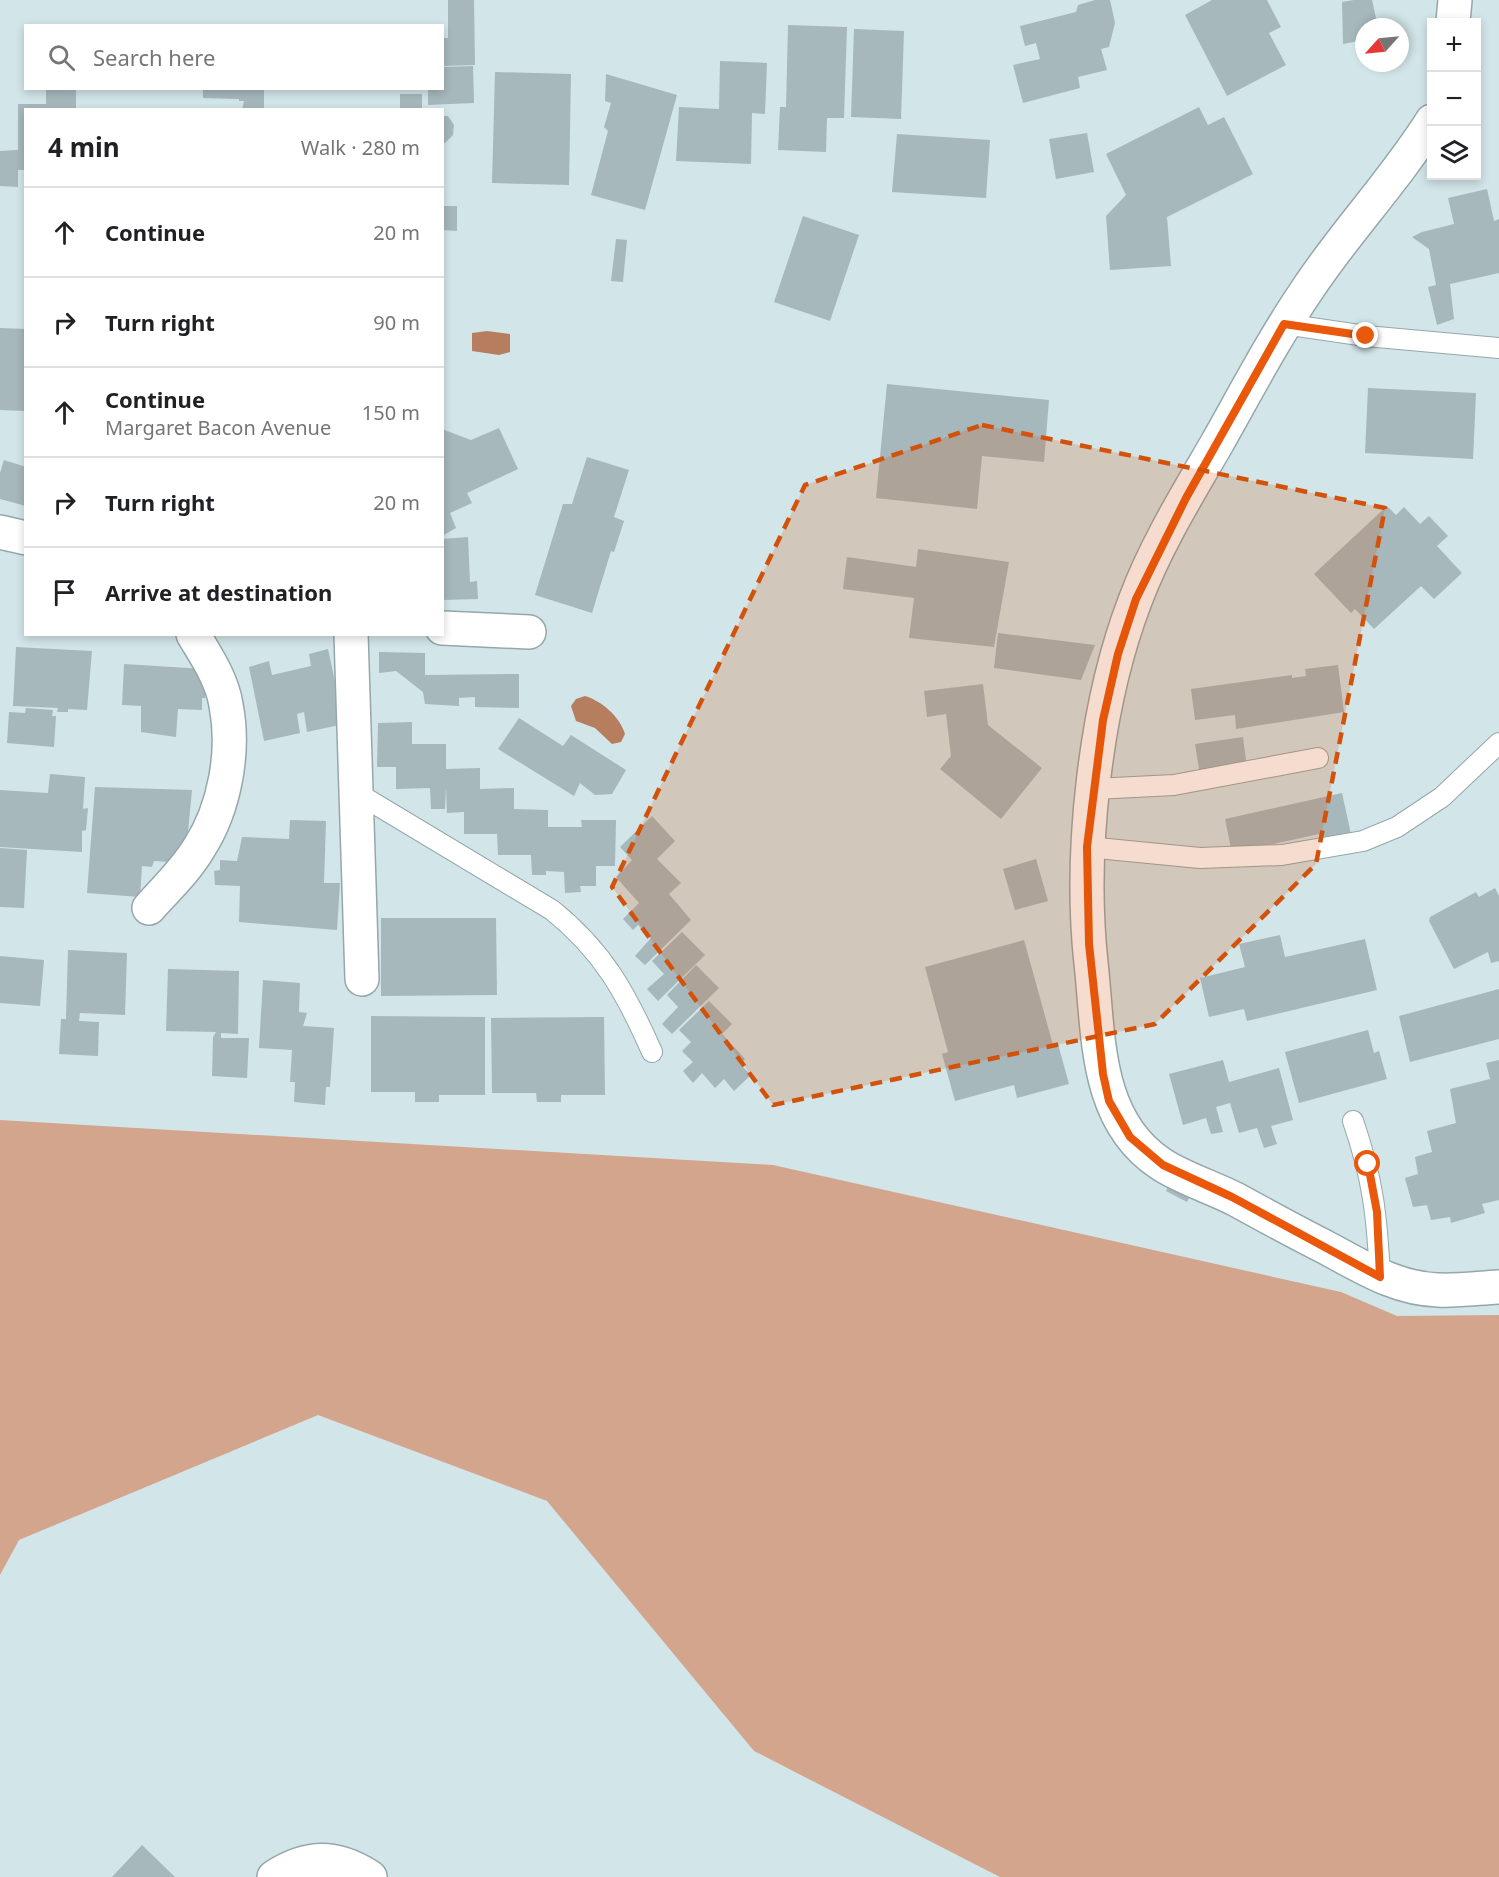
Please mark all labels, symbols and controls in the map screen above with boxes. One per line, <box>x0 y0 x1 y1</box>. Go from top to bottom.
north arrow <box>1355 18 1409 72</box>
map controls <box>1427 18 1481 180</box>
button: + <box>1427 18 1481 72</box>
search box <box>24 24 444 90</box>
icon: search <box>45 41 78 74</box>
text: Search here <box>93 42 215 72</box>
button: − <box>1427 72 1481 126</box>
button: layers <box>1427 126 1481 180</box>
text: 4 min <box>48 129 120 165</box>
text: Walk · 280 m <box>301 134 420 161</box>
icon: ahead <box>48 216 81 249</box>
text: Continue <box>105 217 205 247</box>
text: 20 m <box>373 219 420 246</box>
icon: right <box>48 306 81 339</box>
text: Turn right <box>105 307 215 337</box>
text: 90 m <box>373 309 420 336</box>
route end <box>1352 322 1378 348</box>
text: Continue <box>105 384 205 414</box>
icon: ahead <box>48 396 81 429</box>
text: 150 m <box>362 399 420 426</box>
text: Margaret Bacon Avenue <box>105 414 331 441</box>
icon: right <box>48 486 81 519</box>
text: Turn right <box>105 487 215 517</box>
text: 20 m <box>373 489 420 516</box>
icon: arrive <box>48 576 81 609</box>
text: Arrive at destination <box>105 577 332 607</box>
route start <box>1354 1150 1380 1176</box>

